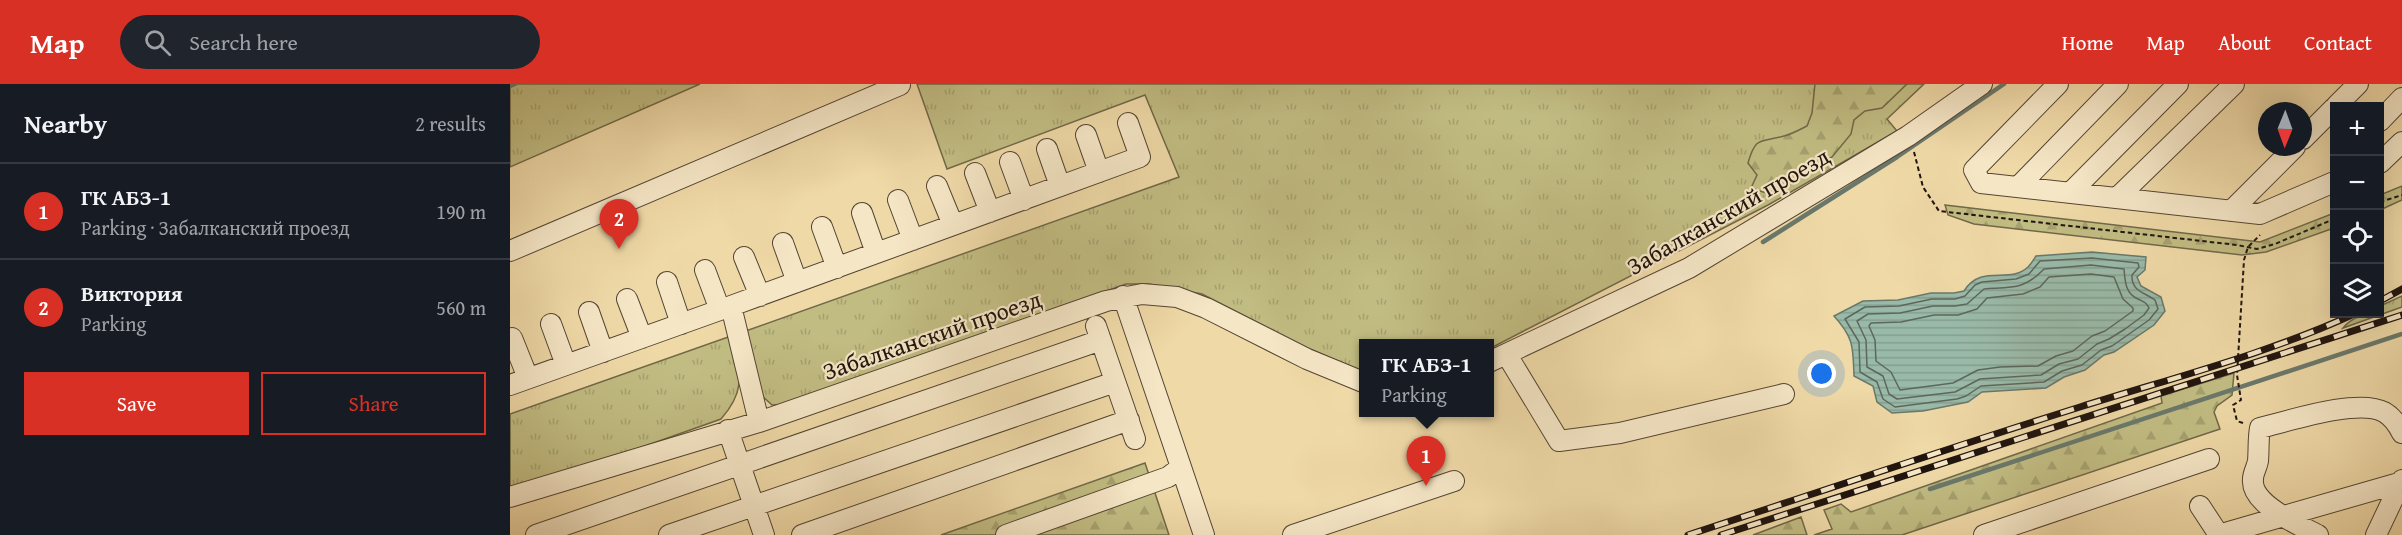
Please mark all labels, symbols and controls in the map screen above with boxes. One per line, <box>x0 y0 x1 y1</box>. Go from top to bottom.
search box <box>120 15 540 69</box>
text: Map <box>30 22 84 63</box>
icon: search <box>141 26 174 59</box>
text: Search here <box>189 26 298 58</box>
text: Home <box>2062 27 2113 58</box>
text: Map <box>2146 27 2185 58</box>
text: About <box>2218 27 2271 58</box>
text: Contact <box>2304 27 2372 58</box>
north arrow <box>2258 102 2312 156</box>
map controls <box>2330 102 2384 318</box>
button: + <box>2330 102 2384 156</box>
text: Nearby <box>24 104 107 143</box>
text: 2 results <box>415 109 486 138</box>
street label: Забалканский проезд <box>1620 139 1836 283</box>
button: − <box>2330 156 2384 210</box>
text: ГК АБЗ-1 <box>81 181 171 213</box>
text: 1 <box>38 197 49 226</box>
text: 190 m <box>436 197 486 226</box>
pin: 2 <box>600 200 638 249</box>
button: locate <box>2330 210 2384 264</box>
text: Parking · Забалканский проезд <box>81 213 350 242</box>
button: layers <box>2330 264 2384 318</box>
text: Виктория <box>81 277 183 309</box>
street label: Забалканский проезд <box>818 281 1046 389</box>
text: 2 <box>38 293 49 322</box>
text: 560 m <box>436 293 486 322</box>
text: Parking <box>81 309 146 338</box>
popup <box>1359 339 1494 417</box>
text: ГК АБЗ-1 <box>1381 348 1472 380</box>
your location <box>1807 359 1836 388</box>
button: Save <box>24 372 249 435</box>
button: Share <box>261 372 486 435</box>
text: Parking <box>1381 380 1447 409</box>
pin: 1 <box>1406 436 1446 486</box>

